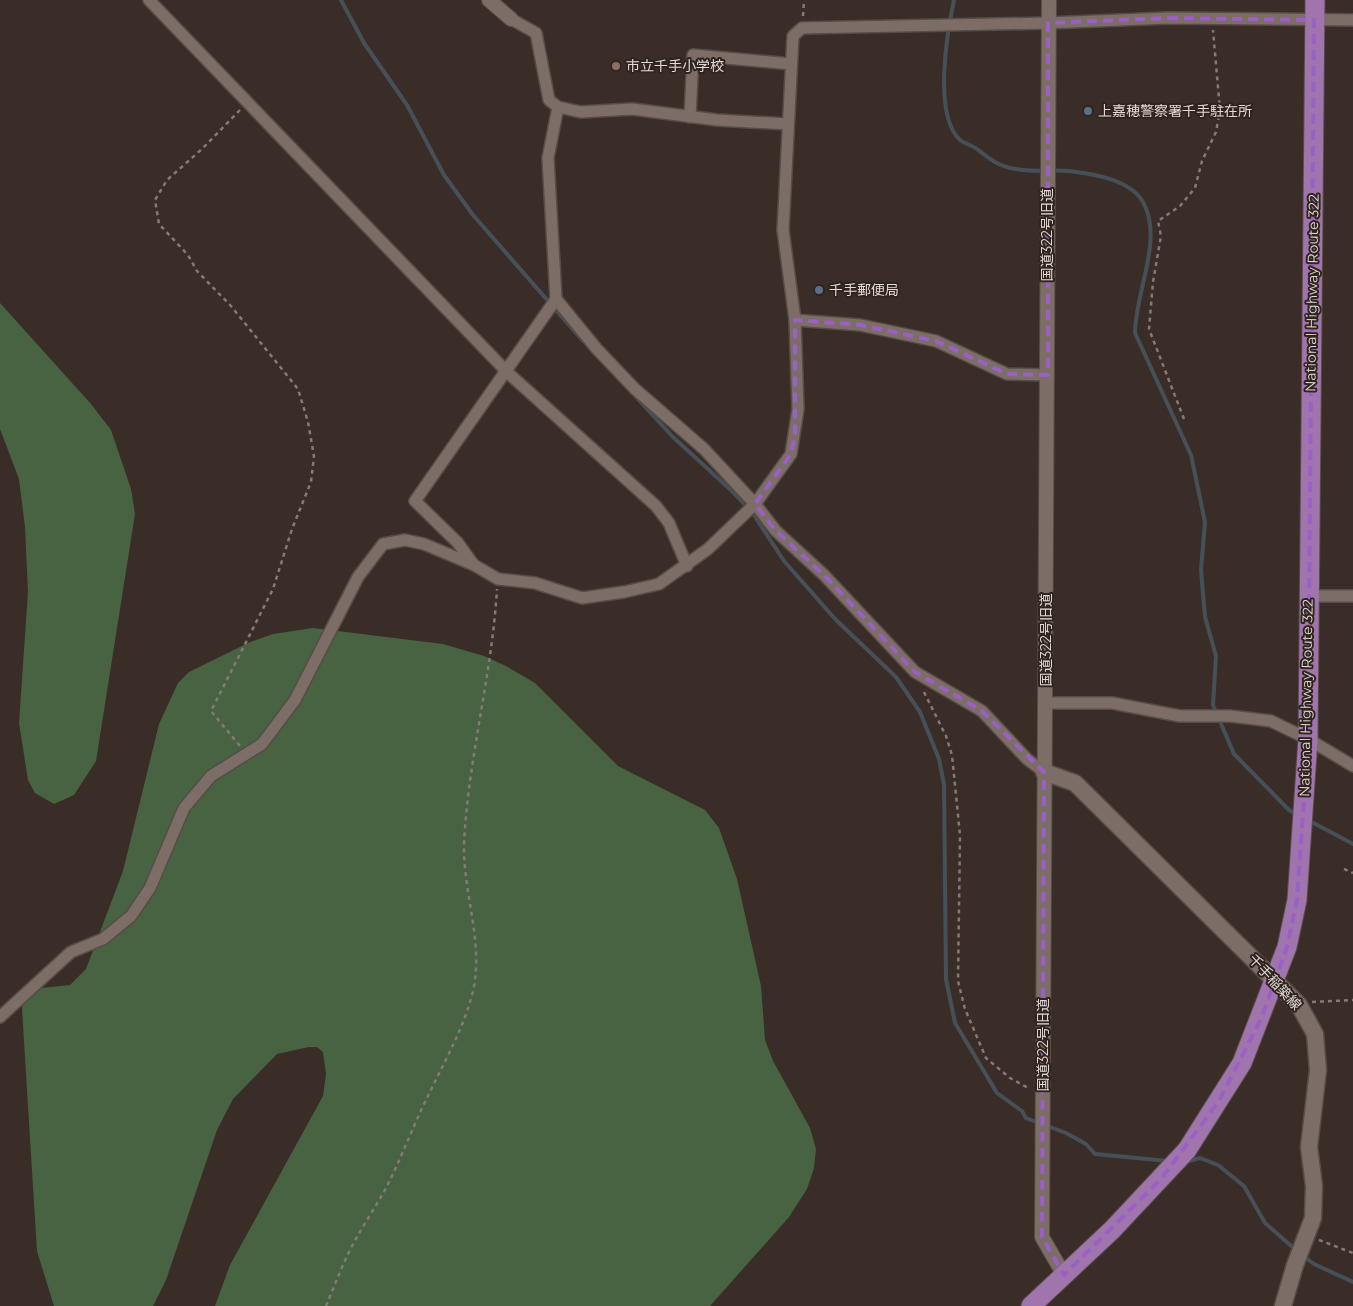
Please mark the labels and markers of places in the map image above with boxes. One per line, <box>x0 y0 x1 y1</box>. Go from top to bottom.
place label: 市立千手小学校 <box>626 57 724 75</box>
marker: 市立千手小学校 <box>610 60 622 72</box>
place label: 上嘉穂警察署千手駐在所 <box>1098 102 1252 120</box>
marker: 上嘉穂警察署千手駐在所 <box>1082 105 1094 117</box>
place label: 千手郵便局 <box>829 281 899 299</box>
marker: 千手郵便局 <box>813 284 825 296</box>

